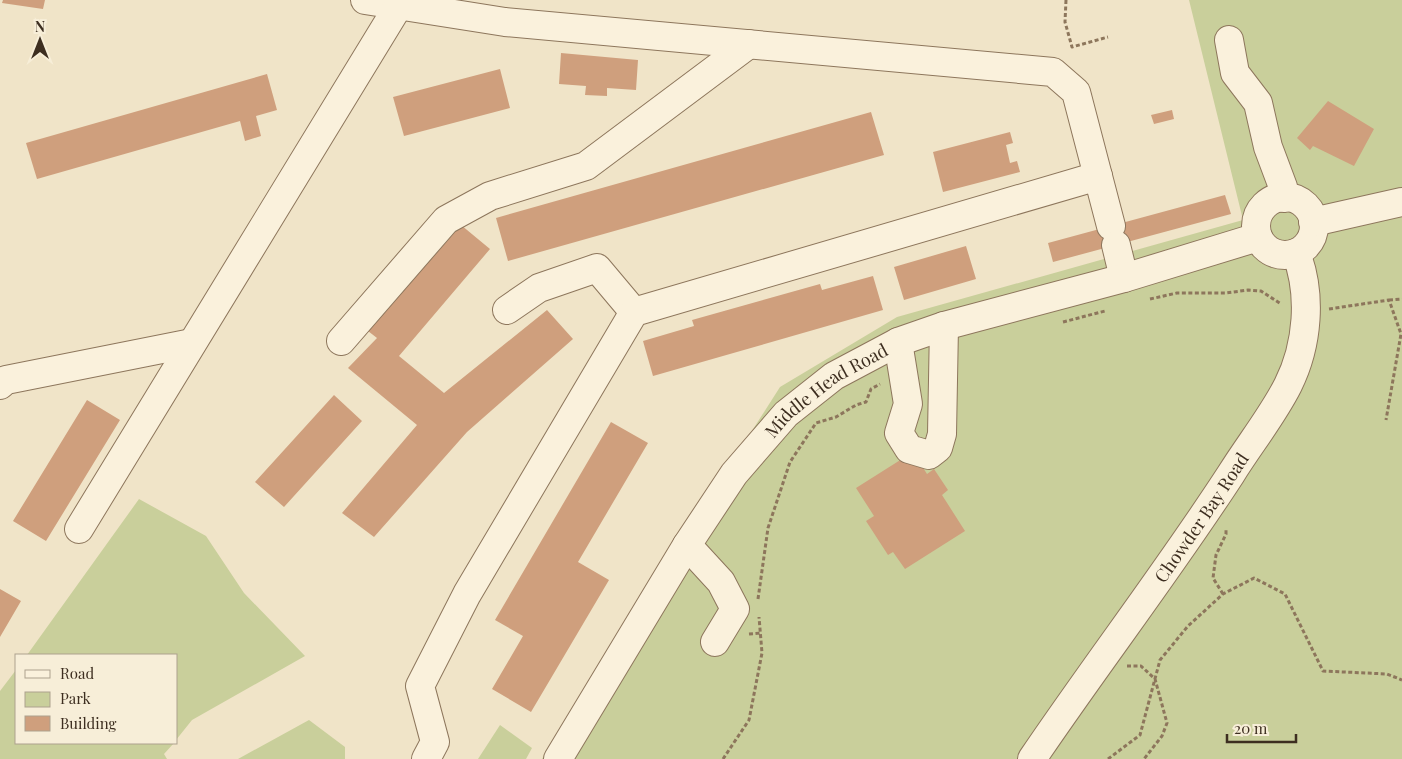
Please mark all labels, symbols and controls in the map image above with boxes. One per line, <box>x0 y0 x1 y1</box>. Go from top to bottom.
north arrow <box>15 15 65 65</box>
text: N <box>35 17 45 36</box>
street label: Middle Head Road <box>759 337 892 443</box>
street label: Chowder Bay Road <box>1149 447 1254 587</box>
legend <box>15 654 178 744</box>
text: Road <box>60 663 94 683</box>
text: Park <box>60 688 92 708</box>
scale bar <box>1227 712 1296 744</box>
text: Building <box>60 713 117 733</box>
text: 20 m <box>1234 718 1268 738</box>

